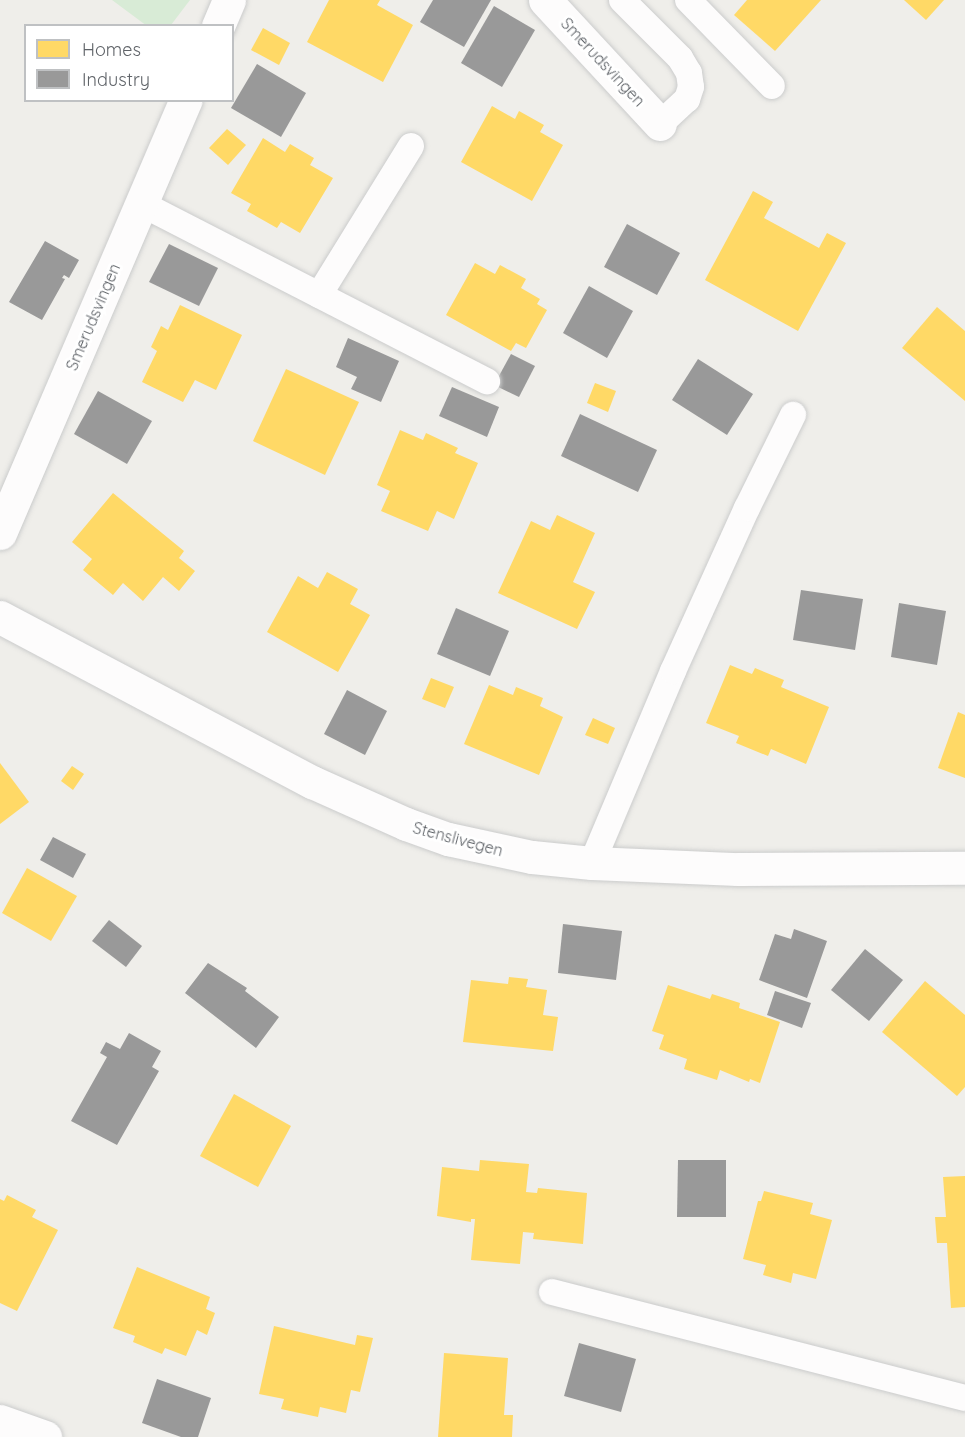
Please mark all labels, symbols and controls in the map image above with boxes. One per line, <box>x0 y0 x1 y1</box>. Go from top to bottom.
street label: Smerudsvingen <box>557 14 649 110</box>
legend <box>24 24 234 102</box>
text: Homes <box>82 38 141 61</box>
text: Industry <box>82 68 150 91</box>
street label: Smerudsvingen <box>62 261 124 373</box>
street label: Stenslivegen <box>411 818 505 860</box>

